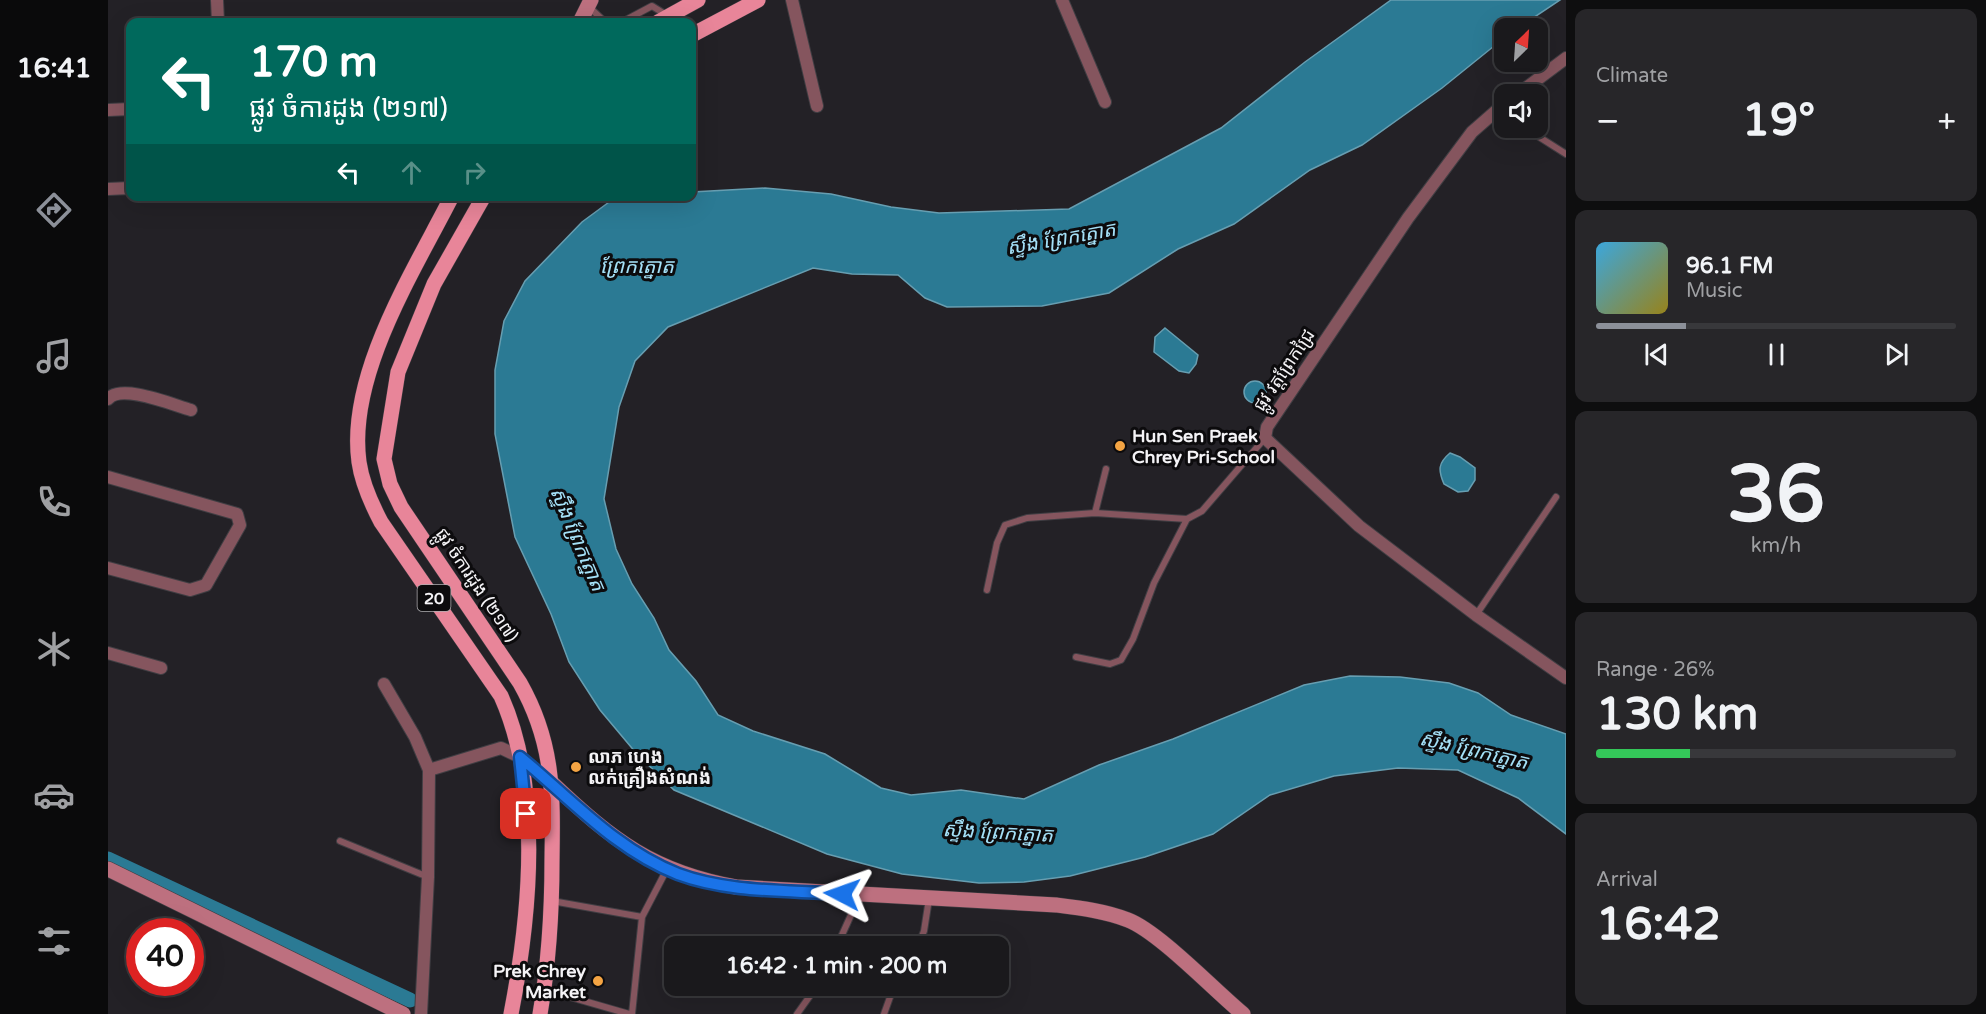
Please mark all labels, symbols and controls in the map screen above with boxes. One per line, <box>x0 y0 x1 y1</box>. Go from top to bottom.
north arrow <box>1494 18 1548 72</box>
map controls <box>1494 18 1548 138</box>
text: 170 m <box>249 37 378 88</box>
icon: left <box>150 42 228 120</box>
text: 16:41 <box>17 52 91 85</box>
text: Climate <box>1596 64 1668 88</box>
button: sound <box>1494 84 1548 138</box>
text: ផ្លូវ ចំការដូង (២១៧) <box>249 92 448 125</box>
text: 19° <box>1742 94 1815 148</box>
text: − <box>1596 102 1620 141</box>
text: + <box>1937 102 1956 141</box>
icon: left <box>332 156 365 189</box>
icon: ahead <box>395 156 428 189</box>
icon: right <box>458 156 491 189</box>
icon: directions <box>33 189 75 231</box>
water label: ស្ទឹង ព្រែកត្នោត <box>1005 217 1119 260</box>
text: 96.1 FM <box>1686 253 1774 279</box>
water label: ព្រែកត្នោត <box>600 255 675 279</box>
text: Music <box>1686 279 1742 303</box>
street label: ផ្លូវ វត្តព្រែកជ្រៃ <box>1248 324 1324 418</box>
icon: music <box>33 335 75 377</box>
icon: previous <box>1640 338 1673 371</box>
icon: pause <box>1760 338 1793 371</box>
icon: next <box>1880 338 1913 371</box>
place label: Hun Sen Praek Chrey Pri-School <box>1132 425 1275 468</box>
marker: Hun Sen Praek Chrey Pri-School <box>1113 439 1127 453</box>
text: 36 <box>1727 448 1825 542</box>
icon: phone <box>33 481 75 523</box>
water label: ស្ទឹង ព្រែកត្នោត <box>544 484 611 596</box>
street label: ផ្លូវ ចំការដូង (២១៧) <box>426 524 523 649</box>
text: km/h <box>1751 534 1801 558</box>
road number: 20 <box>418 585 450 611</box>
icon: climate <box>33 628 75 670</box>
text: Range · 26% <box>1596 658 1715 682</box>
text: 130 km <box>1596 688 1758 742</box>
water label: ស្ទឹង ព្រែកត្នោត <box>1417 726 1532 775</box>
place label: លាភ ហេង លក់គ្រឿងសំណង់ <box>588 746 711 789</box>
marker: លាភ ហេង លក់គ្រឿងសំណង់ <box>569 760 583 774</box>
icon: car <box>33 774 75 816</box>
pin <box>500 788 551 839</box>
icon: arrive <box>509 797 542 830</box>
water label: ស្ទឹង ព្រែកត្នោត <box>942 818 1055 848</box>
position arrow <box>810 862 874 926</box>
text: Arrival <box>1596 868 1658 892</box>
text: 16:42 <box>1596 898 1721 952</box>
speed limit sign: 40 <box>126 918 204 996</box>
icon: filters <box>33 920 75 962</box>
text: 16:42 · 1 min · 200 m <box>726 953 947 979</box>
place label: Prek Chrey Market <box>493 960 586 1003</box>
marker: Prek Chrey Market <box>591 974 605 988</box>

